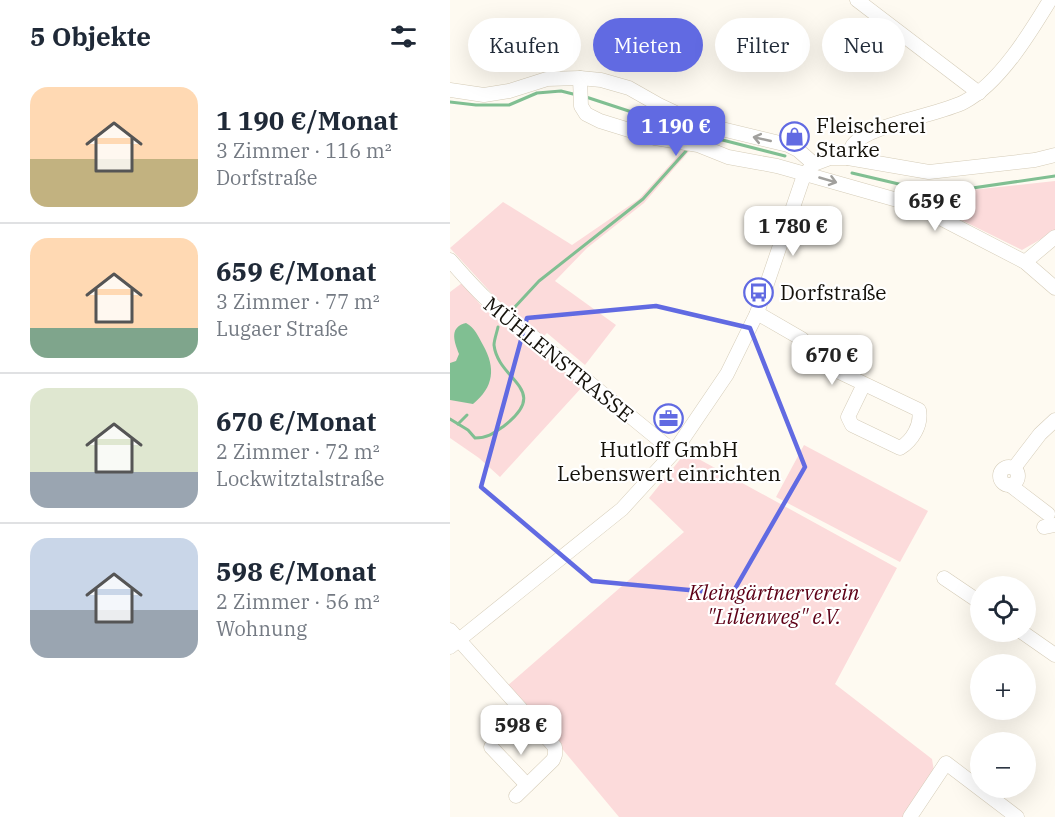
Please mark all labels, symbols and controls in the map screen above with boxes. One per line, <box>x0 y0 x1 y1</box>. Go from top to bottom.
chip: Kaufen <box>468 18 581 72</box>
chip: Mieten <box>593 18 703 72</box>
chip: Filter <box>715 18 810 72</box>
chip: Neu <box>822 18 905 72</box>
text: 5 Objekte <box>30 19 151 53</box>
icon: filters <box>387 20 420 53</box>
text: 1 190 €/Monat <box>216 103 398 137</box>
pin: 1 190 € <box>621 106 731 157</box>
icon: home <box>78 111 150 183</box>
place label: Fleischerei Starke <box>816 111 926 163</box>
text: 1 190 € <box>641 112 711 139</box>
shop icon: Fleischerei Starke <box>779 121 811 153</box>
one-way arrow <box>753 133 772 145</box>
text: 3 Zimmer · 116 m² <box>216 137 392 164</box>
text: Dorfstraße <box>216 164 317 191</box>
one-way arrow <box>818 175 837 186</box>
pin: 659 € <box>893 181 977 232</box>
text: 659 € <box>908 187 962 214</box>
pin: 1 780 € <box>738 206 848 257</box>
text: 1 780 € <box>758 212 828 239</box>
text: 659 €/Monat <box>216 254 376 288</box>
icon: home <box>78 262 150 334</box>
bus stop icon: Dorfstraße <box>743 276 775 308</box>
place label: Dorfstraße <box>780 278 886 306</box>
text: 3 Zimmer · 77 m² <box>216 288 380 315</box>
street label: MÜHLENSTRASSE <box>478 290 640 428</box>
text: Lugaer Straße <box>216 315 348 342</box>
pin: 670 € <box>790 335 874 386</box>
text: 670 € <box>805 341 859 368</box>
office icon: Hutloff GmbH Lebenswert einrichten <box>653 402 685 434</box>
text: 670 €/Monat <box>216 404 376 438</box>
icon: home <box>78 412 150 484</box>
place label: Hutloff GmbH Lebenswert einrichten <box>557 435 781 487</box>
text: 2 Zimmer · 72 m² <box>216 438 380 465</box>
text: Lockwitztalstraße <box>216 465 384 492</box>
text: 598 €/Monat <box>216 554 376 588</box>
icon: home <box>78 562 150 634</box>
map controls <box>970 576 1036 798</box>
button: locate <box>970 576 1036 642</box>
park label: Kleingärtnerverein "Lilienweg" e.V. <box>687 578 860 630</box>
text: 2 Zimmer · 56 m² <box>216 588 380 615</box>
text: Wohnung <box>216 615 307 642</box>
button: + <box>970 654 1036 720</box>
pin: 598 € <box>479 705 563 756</box>
text: 598 € <box>494 711 548 738</box>
button: − <box>970 732 1036 798</box>

